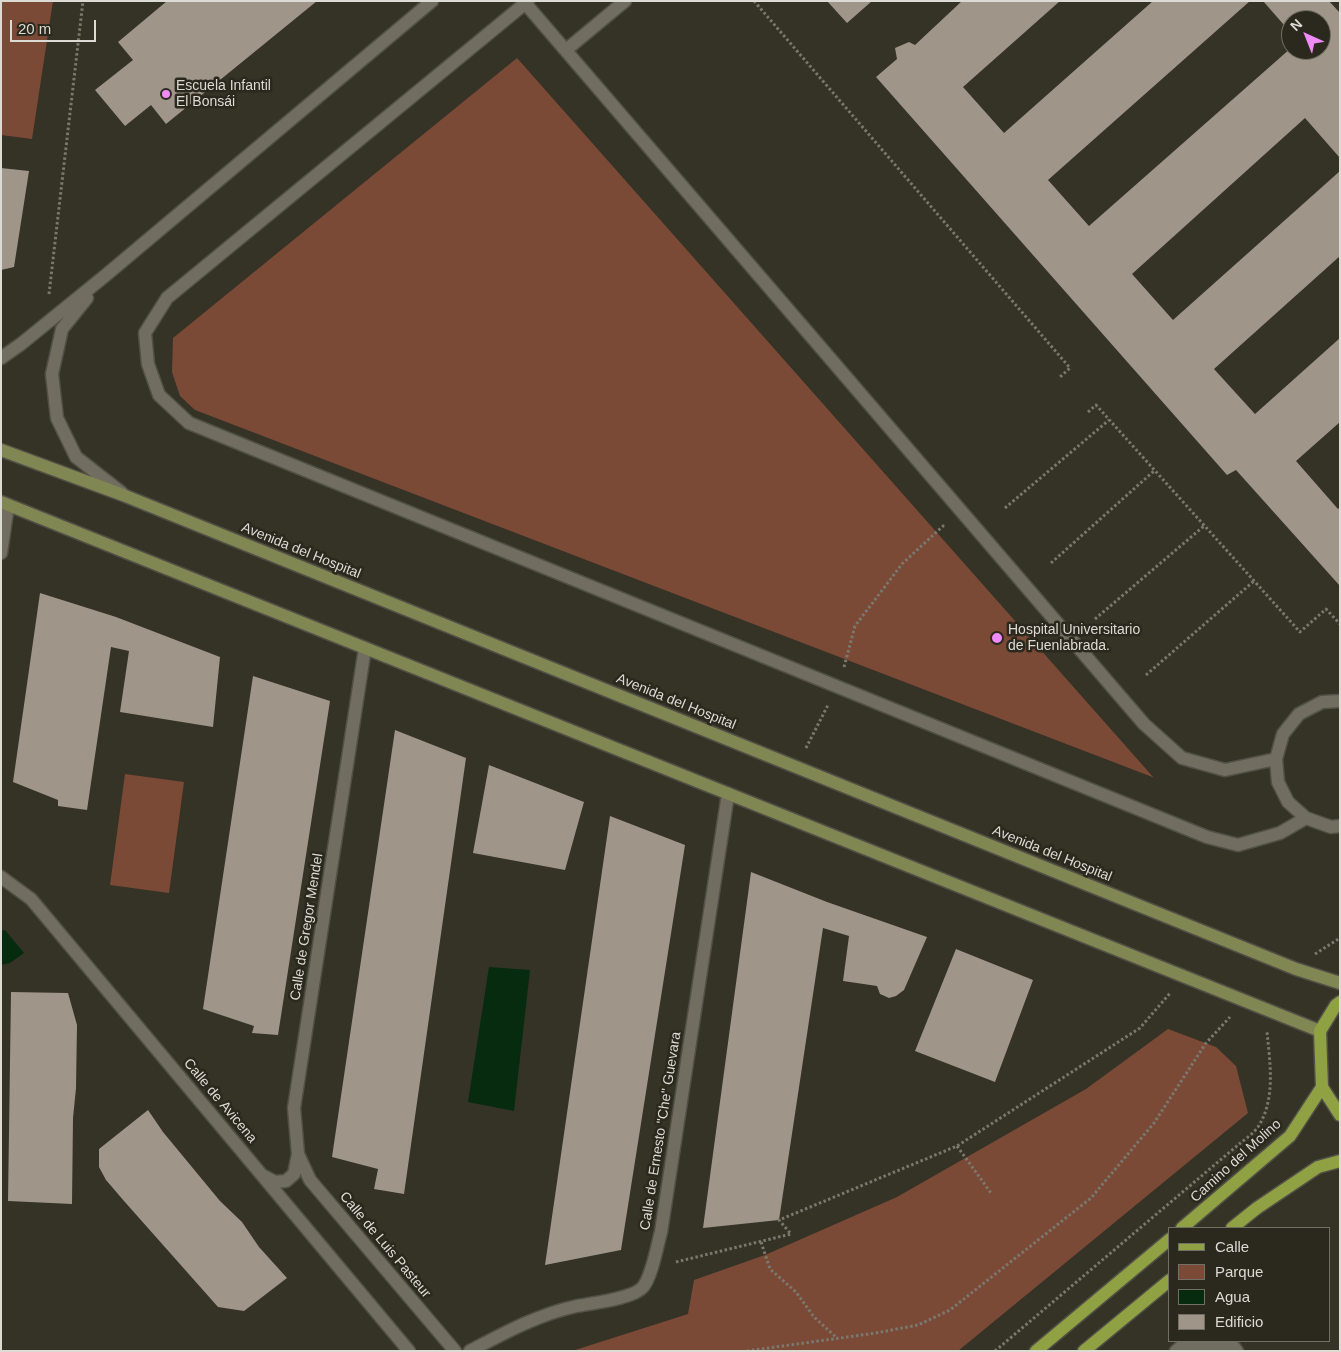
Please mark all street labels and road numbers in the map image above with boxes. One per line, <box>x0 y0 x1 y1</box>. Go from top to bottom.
street label: Avenida del Hospital <box>239 519 363 583</box>
street label: Avenida del Hospital <box>614 670 738 734</box>
street label: Avenida del Hospital <box>990 822 1114 886</box>
street label: Calle de Gregor Mendel <box>287 852 327 1002</box>
street label: Calle de Ernesto "Che" Guevara <box>637 1031 685 1231</box>
street label: Calle de Avicena <box>180 1055 260 1147</box>
street label: Camino del Molino <box>1187 1116 1285 1206</box>
street label: Calle de Luis Pasteur <box>336 1189 434 1301</box>

